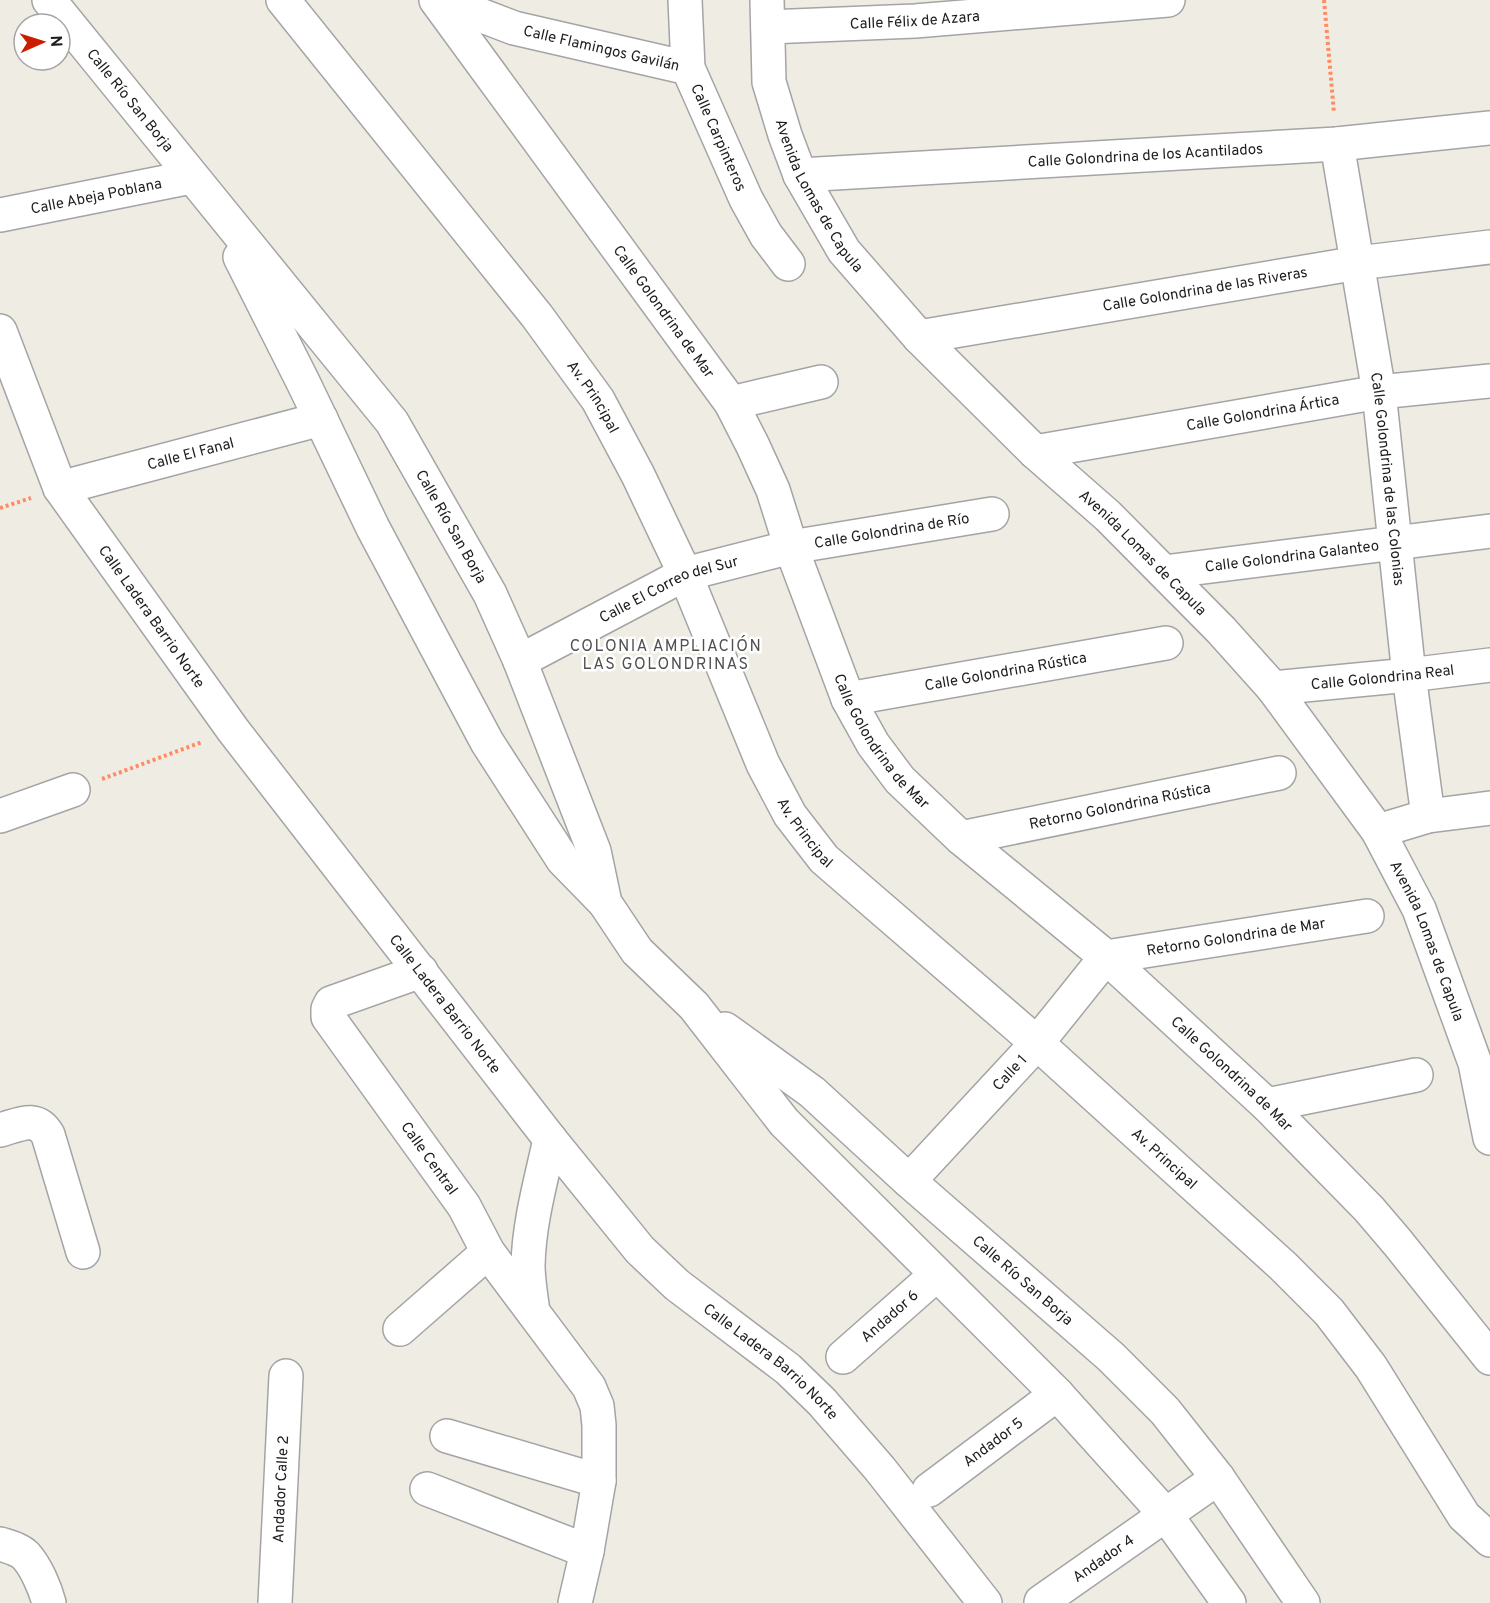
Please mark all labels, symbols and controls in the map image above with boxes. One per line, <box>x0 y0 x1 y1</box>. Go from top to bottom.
street label: Calle Félix de Azara <box>850 8 981 35</box>
north arrow <box>12 12 72 72</box>
street label: Calle Flamingos Gavilán <box>521 22 681 77</box>
text: N <box>45 35 65 48</box>
street label: Calle Río San Borja <box>82 46 177 157</box>
street label: Calle Carpinteros <box>685 81 749 195</box>
street label: Avenida Lomas de Capula <box>770 117 867 277</box>
street label: Calle Golondrina de los Acantilados <box>1027 140 1264 173</box>
street label: Calle Abeja Poblana <box>29 175 164 220</box>
street label: Calle Golondrina de Mar <box>608 242 718 383</box>
street label: Calle Golondrina de las Riveras <box>1101 264 1309 317</box>
street label: Av. Principal <box>562 358 622 437</box>
street label: Calle Golondrina de las Colonias <box>1365 371 1407 587</box>
street label: Calle Golondrina Ártica <box>1185 391 1341 436</box>
street label: Calle El Fanal <box>145 434 236 476</box>
street label: Calle Río San Borja <box>410 467 490 587</box>
street label: Avenida Lomas de Capula <box>1074 487 1210 621</box>
street label: Calle Golondrina de Río <box>813 510 971 554</box>
street label: Calle Golondrina Galanteo <box>1204 537 1380 578</box>
street label: Calle Ladera Barrio Norte <box>93 542 208 693</box>
street label: Calle El Correo del Sur <box>597 553 741 628</box>
district label: COLONIA AMPLIACIÓN LAS GOLONDRINAS <box>570 635 762 675</box>
street label: Calle Golondrina Rústica <box>923 649 1088 696</box>
street label: Calle Golondrina Real <box>1310 661 1455 695</box>
street label: Calle Golondrina de Mar <box>828 672 933 814</box>
street label: Retorno Golondrina Rústica <box>1028 779 1212 835</box>
street label: Av. Principal <box>772 795 836 873</box>
street label: Avenida Lomas de Capula <box>1384 858 1467 1024</box>
street label: Retorno Golondrina de Mar <box>1145 915 1327 961</box>
street label: Calle Ladera Barrio Norte <box>384 931 504 1078</box>
street label: Calle Golondrina de Mar <box>1166 1013 1296 1136</box>
street label: Calle 1 <box>989 1051 1032 1096</box>
street label: Calle Central <box>396 1119 461 1199</box>
street label: Av. Principal <box>1126 1125 1200 1194</box>
street label: Calle Río San Borja <box>967 1232 1076 1330</box>
street label: Andador 6 <box>858 1287 923 1348</box>
street label: Calle Ladera Barrio Norte <box>699 1300 841 1424</box>
street label: Andador 5 <box>960 1414 1028 1472</box>
street label: Andador Calle 2 <box>270 1435 294 1544</box>
street label: Andador 4 <box>1070 1532 1139 1588</box>

